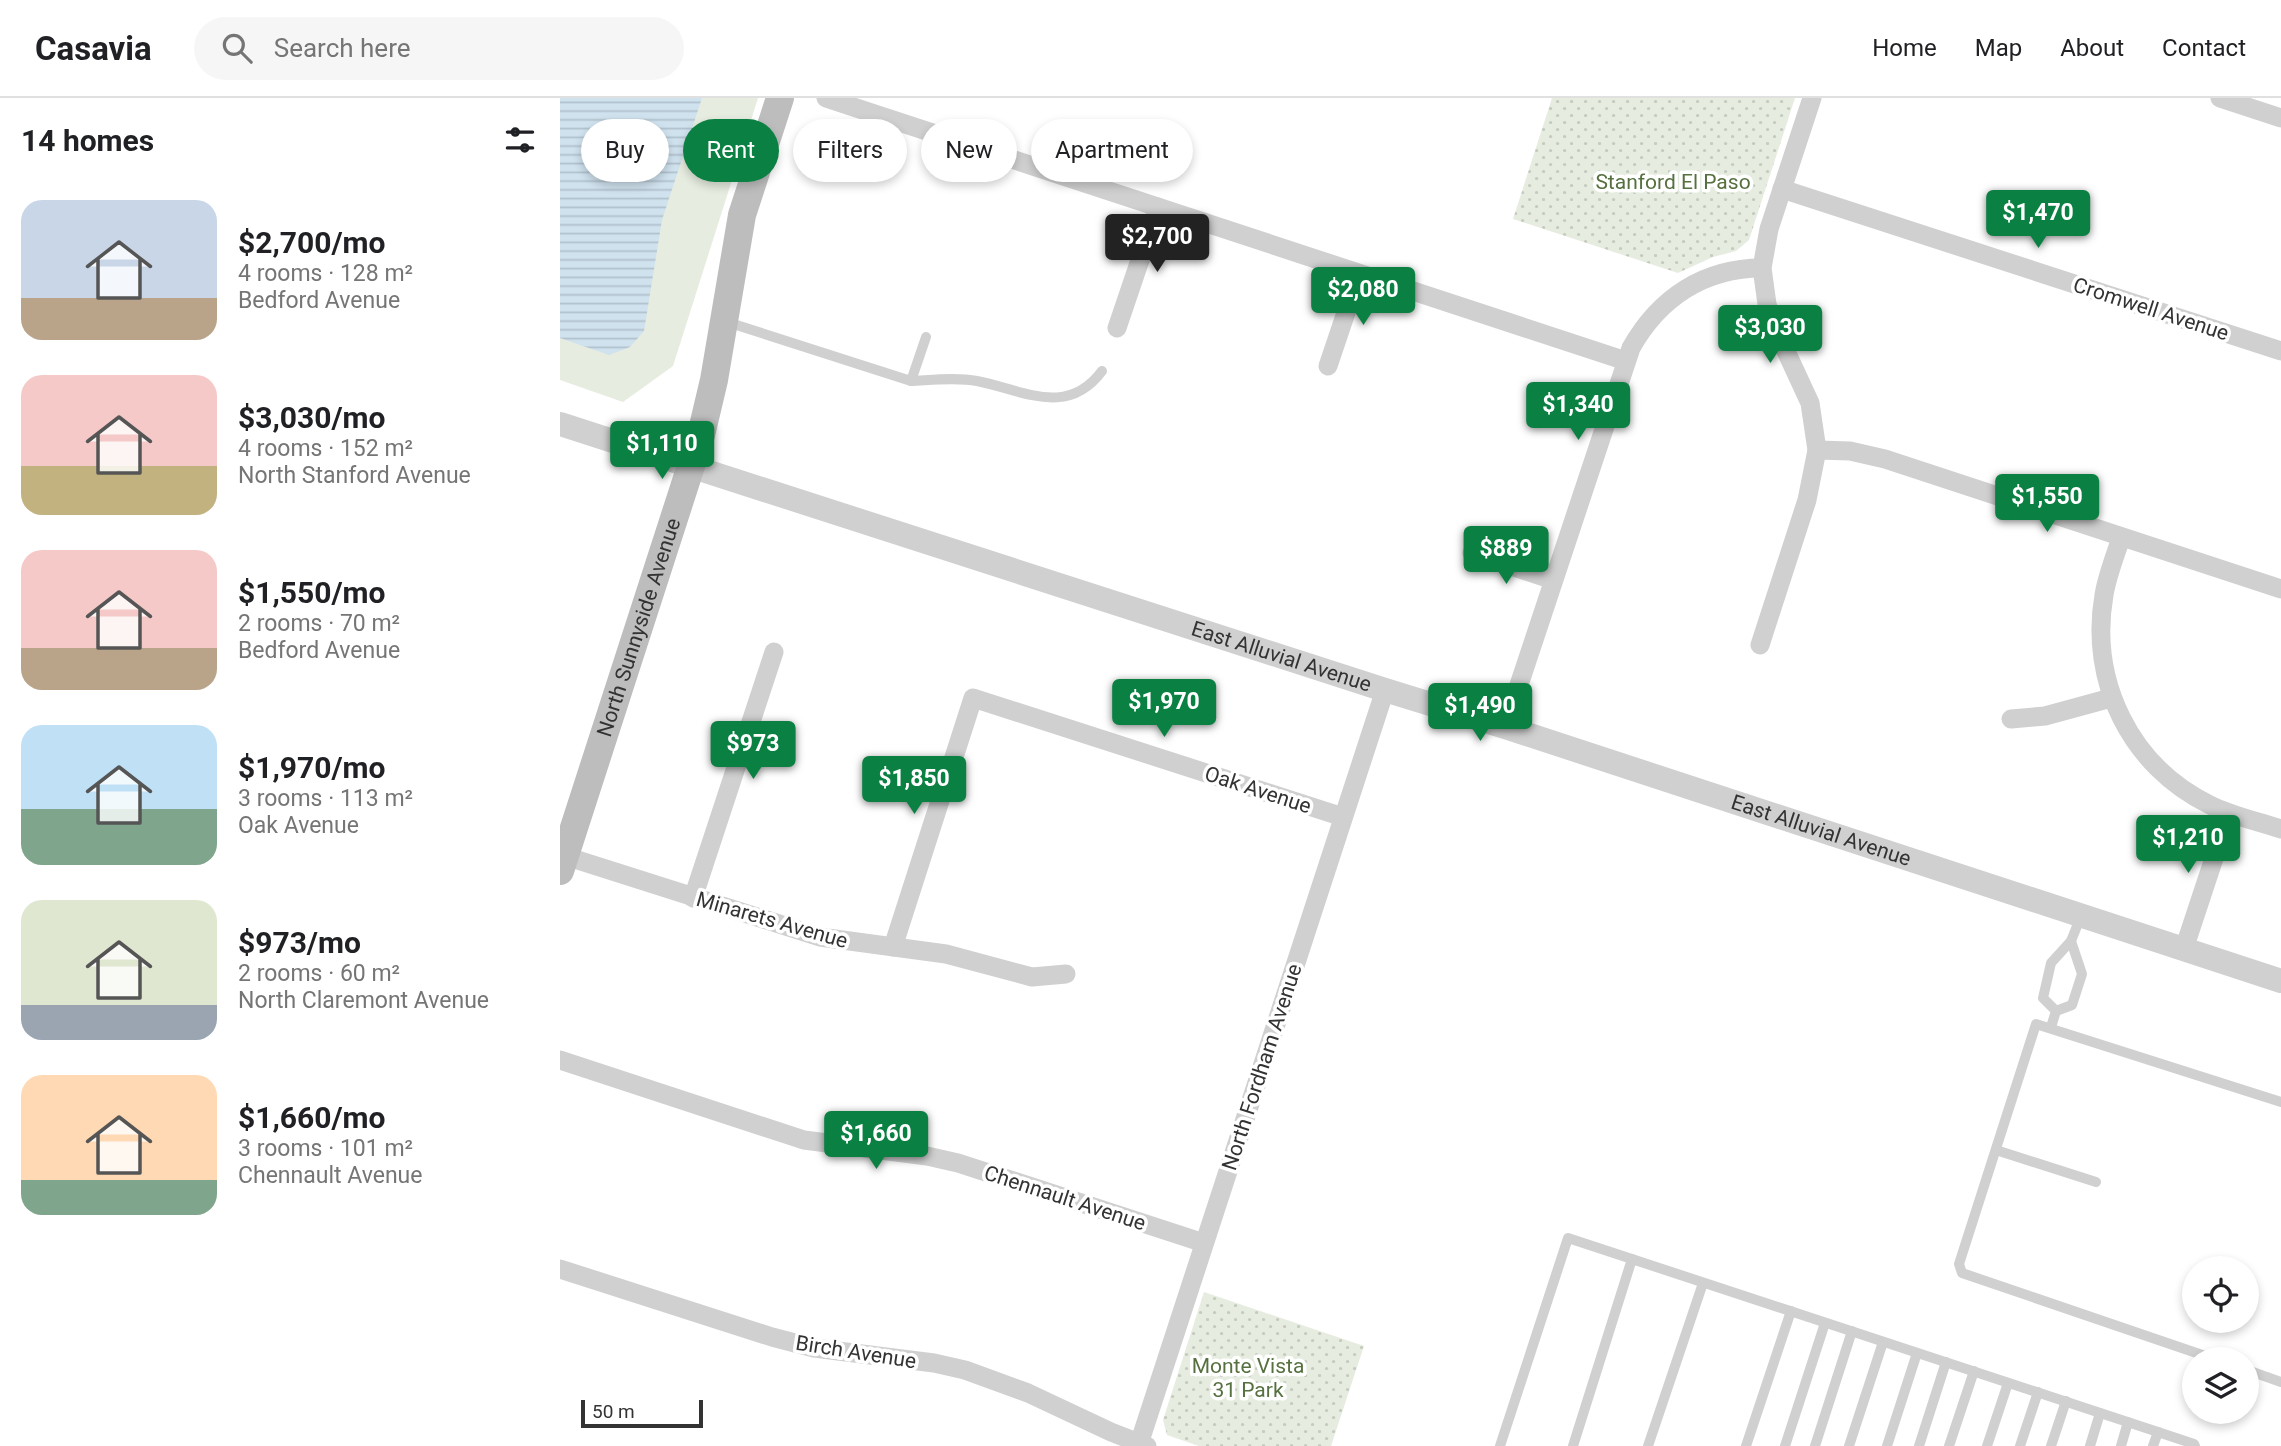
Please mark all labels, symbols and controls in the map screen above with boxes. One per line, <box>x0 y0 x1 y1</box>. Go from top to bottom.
search box <box>194 17 684 80</box>
text: Casavia <box>35 29 152 68</box>
icon: search <box>218 29 256 67</box>
text: Search here <box>274 33 411 63</box>
text: Home <box>1872 34 1937 62</box>
text: Map <box>1975 34 2022 62</box>
text: About <box>2060 34 2124 62</box>
text: Contact <box>2162 34 2246 62</box>
chip: Buy <box>581 119 669 182</box>
chip: Rent <box>683 119 779 182</box>
chip: Filters <box>793 119 907 182</box>
chip: New <box>921 119 1017 182</box>
chip: Apartment <box>1031 119 1193 182</box>
icon: filters <box>501 121 539 159</box>
text: 14 homes <box>21 123 154 158</box>
park label: Stanford El Paso <box>1595 170 1751 194</box>
pin: $1,470 <box>1981 190 2095 250</box>
text: $1,470 <box>2002 199 2074 226</box>
pin: $2,700 <box>1100 214 1214 274</box>
text: $2,700 <box>1121 223 1193 250</box>
text: $2,700/mo <box>238 225 386 260</box>
icon: home <box>77 228 161 312</box>
text: 4 rooms · 128 m² <box>238 260 413 287</box>
pin: $2,080 <box>1306 268 1420 327</box>
street label: Cromwell Avenue <box>2070 273 2232 345</box>
text: $2,080 <box>1327 276 1399 303</box>
text: Bedford Avenue <box>238 287 400 314</box>
pin: $3,030 <box>1713 306 1827 365</box>
text: $3,030 <box>1734 314 1806 341</box>
pin: $1,340 <box>1521 382 1635 442</box>
text: $1,340 <box>1542 391 1614 418</box>
text: $3,030/mo <box>238 400 386 435</box>
icon: home <box>77 403 161 487</box>
pin: $1,110 <box>605 422 719 481</box>
text: $1,110 <box>626 430 698 457</box>
text: 4 rooms · 152 m² <box>238 435 413 462</box>
text: North Stanford Avenue <box>238 462 471 489</box>
pin: $1,550 <box>1990 474 2104 534</box>
text: $1,550 <box>2011 483 2083 510</box>
street label: North Sunnyside Avenue <box>592 515 685 740</box>
pin: $889 <box>1465 526 1547 586</box>
text: $889 <box>1480 535 1532 562</box>
text: $1,550/mo <box>238 575 386 610</box>
icon: home <box>77 578 161 662</box>
text: 2 rooms · 70 m² <box>238 610 400 637</box>
street label: East Alluvial Avenue <box>1188 616 1374 697</box>
text: Bedford Avenue <box>238 637 400 664</box>
pin: $1,970 <box>1107 680 1221 739</box>
pin: $1,490 <box>1423 684 1537 743</box>
text: $1,970 <box>1128 688 1200 715</box>
text: $1,490 <box>1444 692 1516 719</box>
pin: $973 <box>712 722 794 781</box>
text: $973 <box>727 730 779 757</box>
text: $1,970/mo <box>238 750 386 785</box>
icon: home <box>77 753 161 837</box>
pin: $1,850 <box>857 756 971 816</box>
street label: Oak Avenue <box>1202 762 1314 818</box>
text: $1,850 <box>878 765 950 792</box>
text: 3 rooms · 113 m² <box>238 785 413 812</box>
street label: East Alluvial Avenue <box>1728 790 1914 871</box>
text: Oak Avenue <box>238 812 359 839</box>
pin: $1,210 <box>2131 816 2245 875</box>
text: $1,210 <box>2152 824 2224 851</box>
street label: Minarets Avenue <box>694 887 850 953</box>
text: $973/mo <box>238 925 361 960</box>
icon: home <box>77 928 161 1012</box>
text: 2 rooms · 60 m² <box>238 960 400 987</box>
street label: North Fordham Avenue <box>1217 961 1307 1173</box>
text: North Claremont Avenue <box>238 987 489 1014</box>
text: $1,660/mo <box>238 1100 386 1135</box>
icon: home <box>77 1103 161 1187</box>
pin: $1,660 <box>819 1112 933 1171</box>
text: $1,660 <box>840 1120 912 1147</box>
text: 3 rooms · 101 m² <box>238 1135 413 1162</box>
street label: Chennault Avenue <box>981 1161 1149 1235</box>
text: Chennault Avenue <box>238 1162 422 1189</box>
map controls <box>2182 1256 2259 1424</box>
button: locate <box>2182 1256 2259 1333</box>
street label: Birch Avenue <box>794 1331 918 1373</box>
button: layers <box>2182 1347 2259 1424</box>
park label: Monte Vista 31 Park <box>1192 1354 1304 1402</box>
scale bar <box>581 1397 704 1429</box>
text: 50 m <box>592 1400 635 1423</box>

